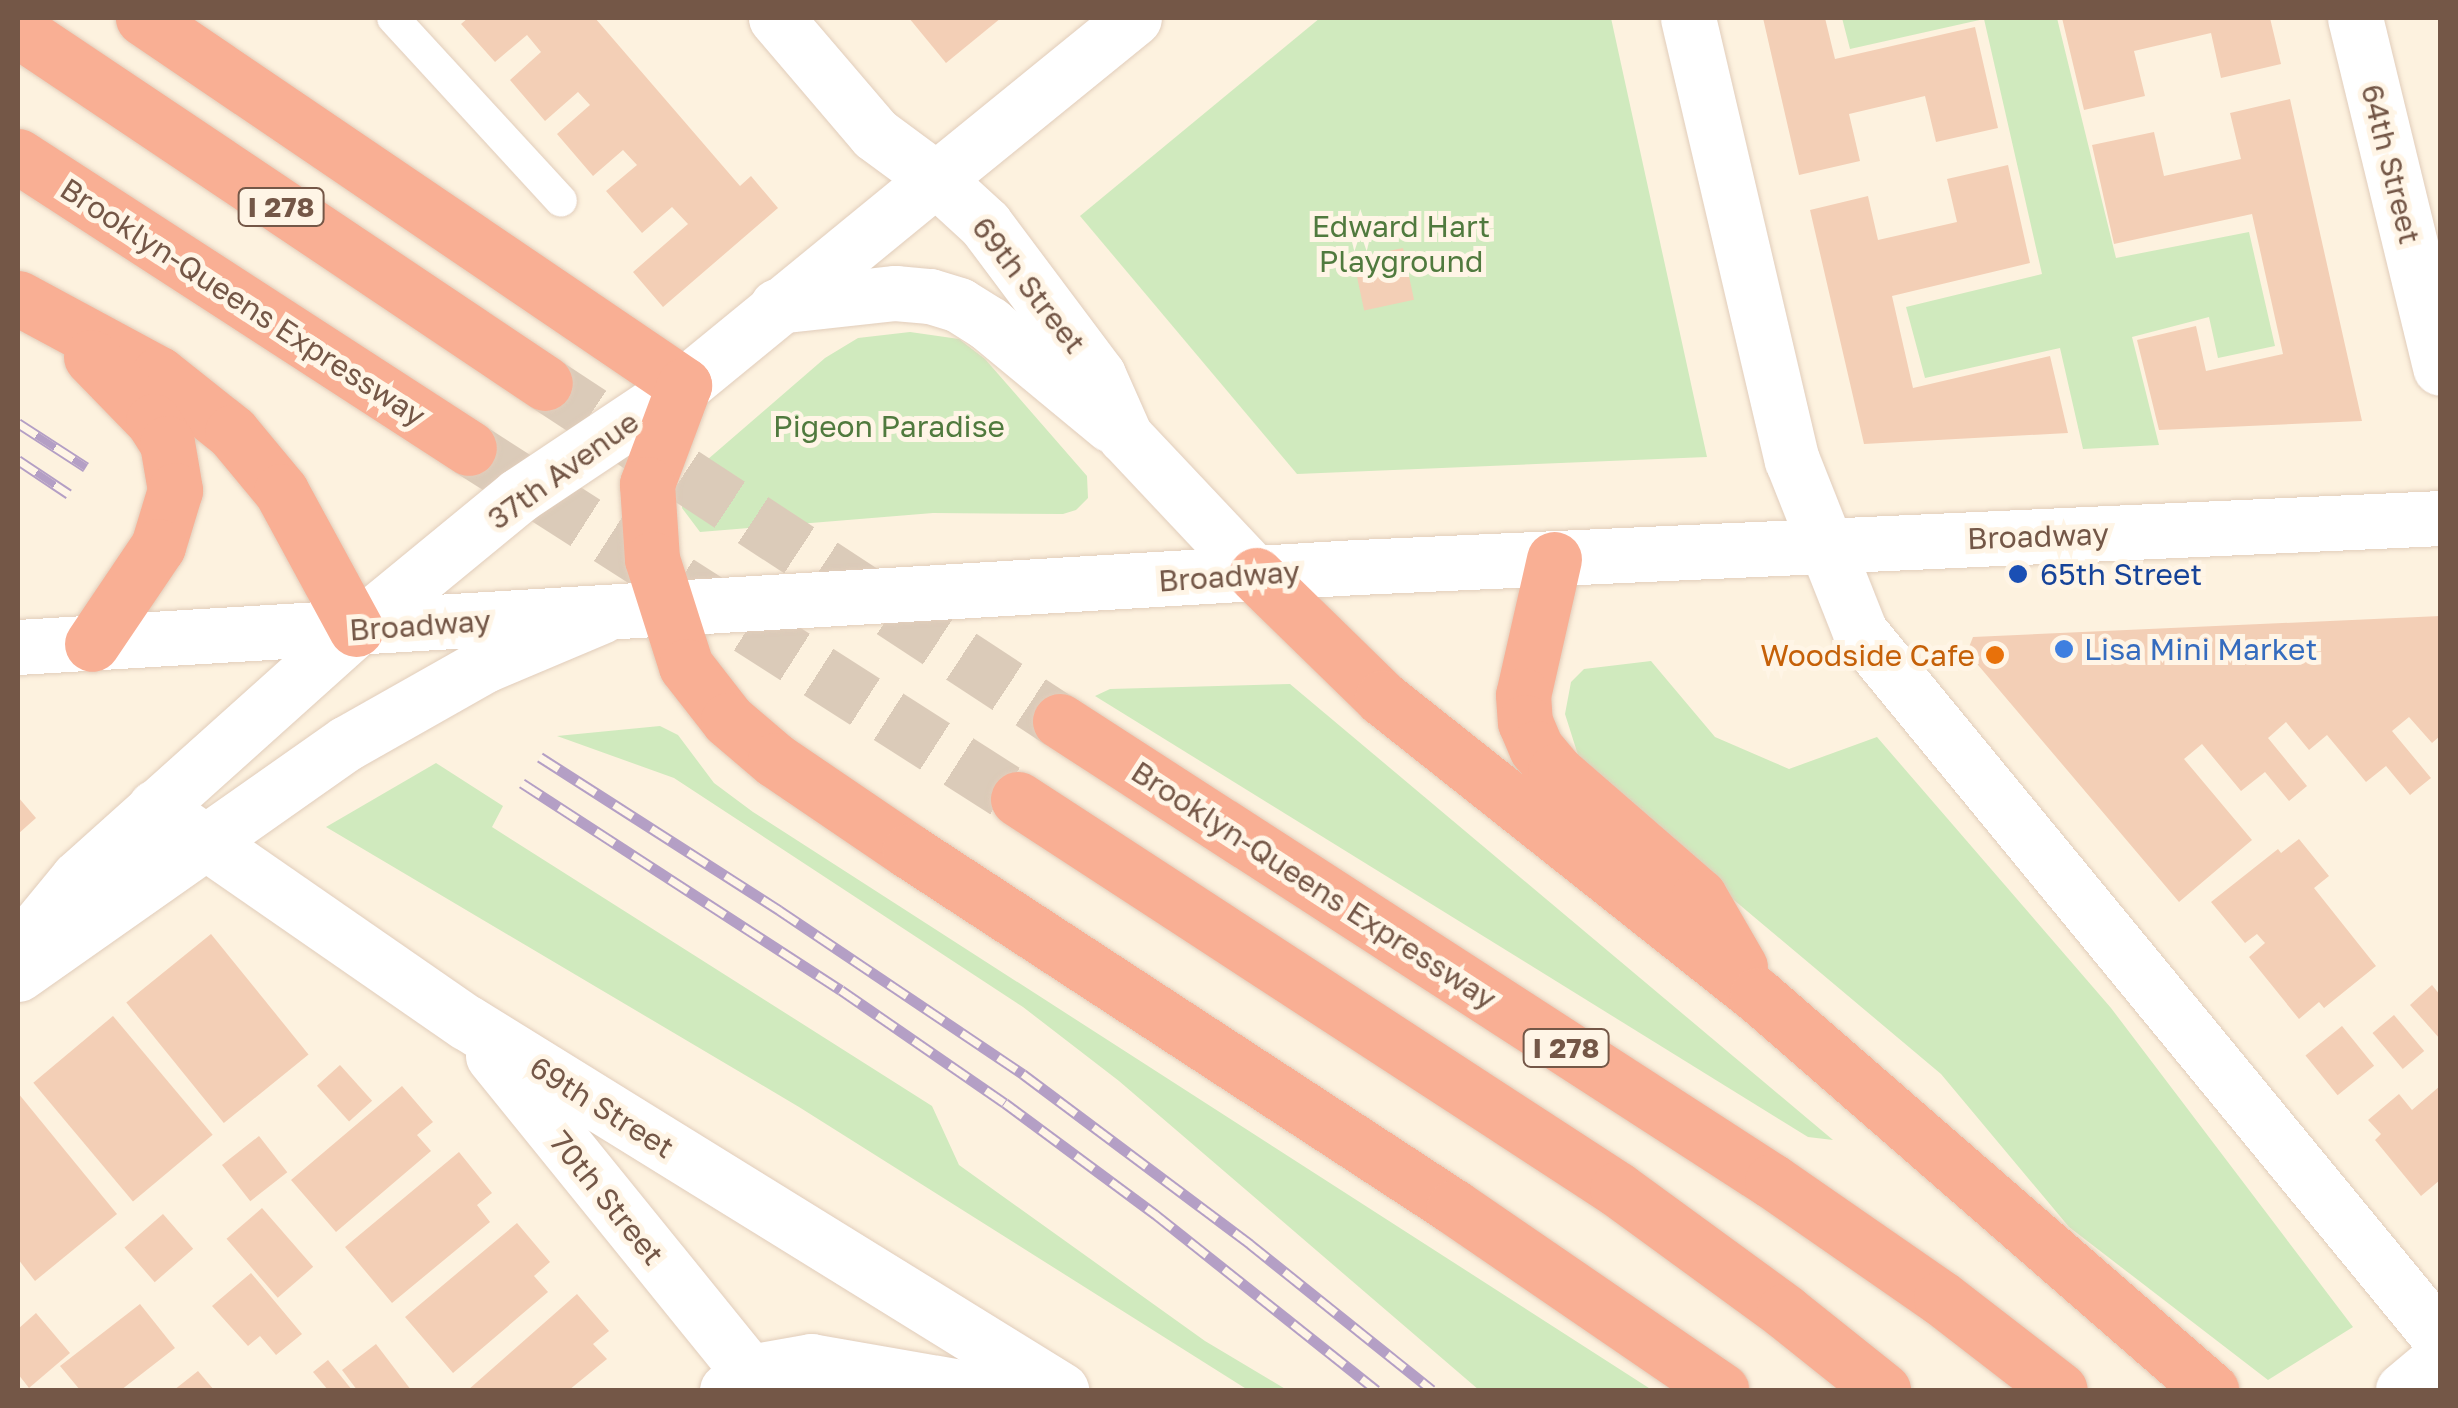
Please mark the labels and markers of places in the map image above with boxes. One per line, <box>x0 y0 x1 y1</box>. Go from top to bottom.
place label: 65th Street <box>2040 556 2202 592</box>
marker: 65th Street <box>2005 561 2031 587</box>
place label: Lisa Mini Market <box>2084 631 2318 667</box>
place label: Woodside Cafe <box>1760 637 1975 673</box>
marker: Lisa Mini Market <box>2053 638 2075 660</box>
marker: Woodside Cafe <box>1984 644 2006 666</box>

